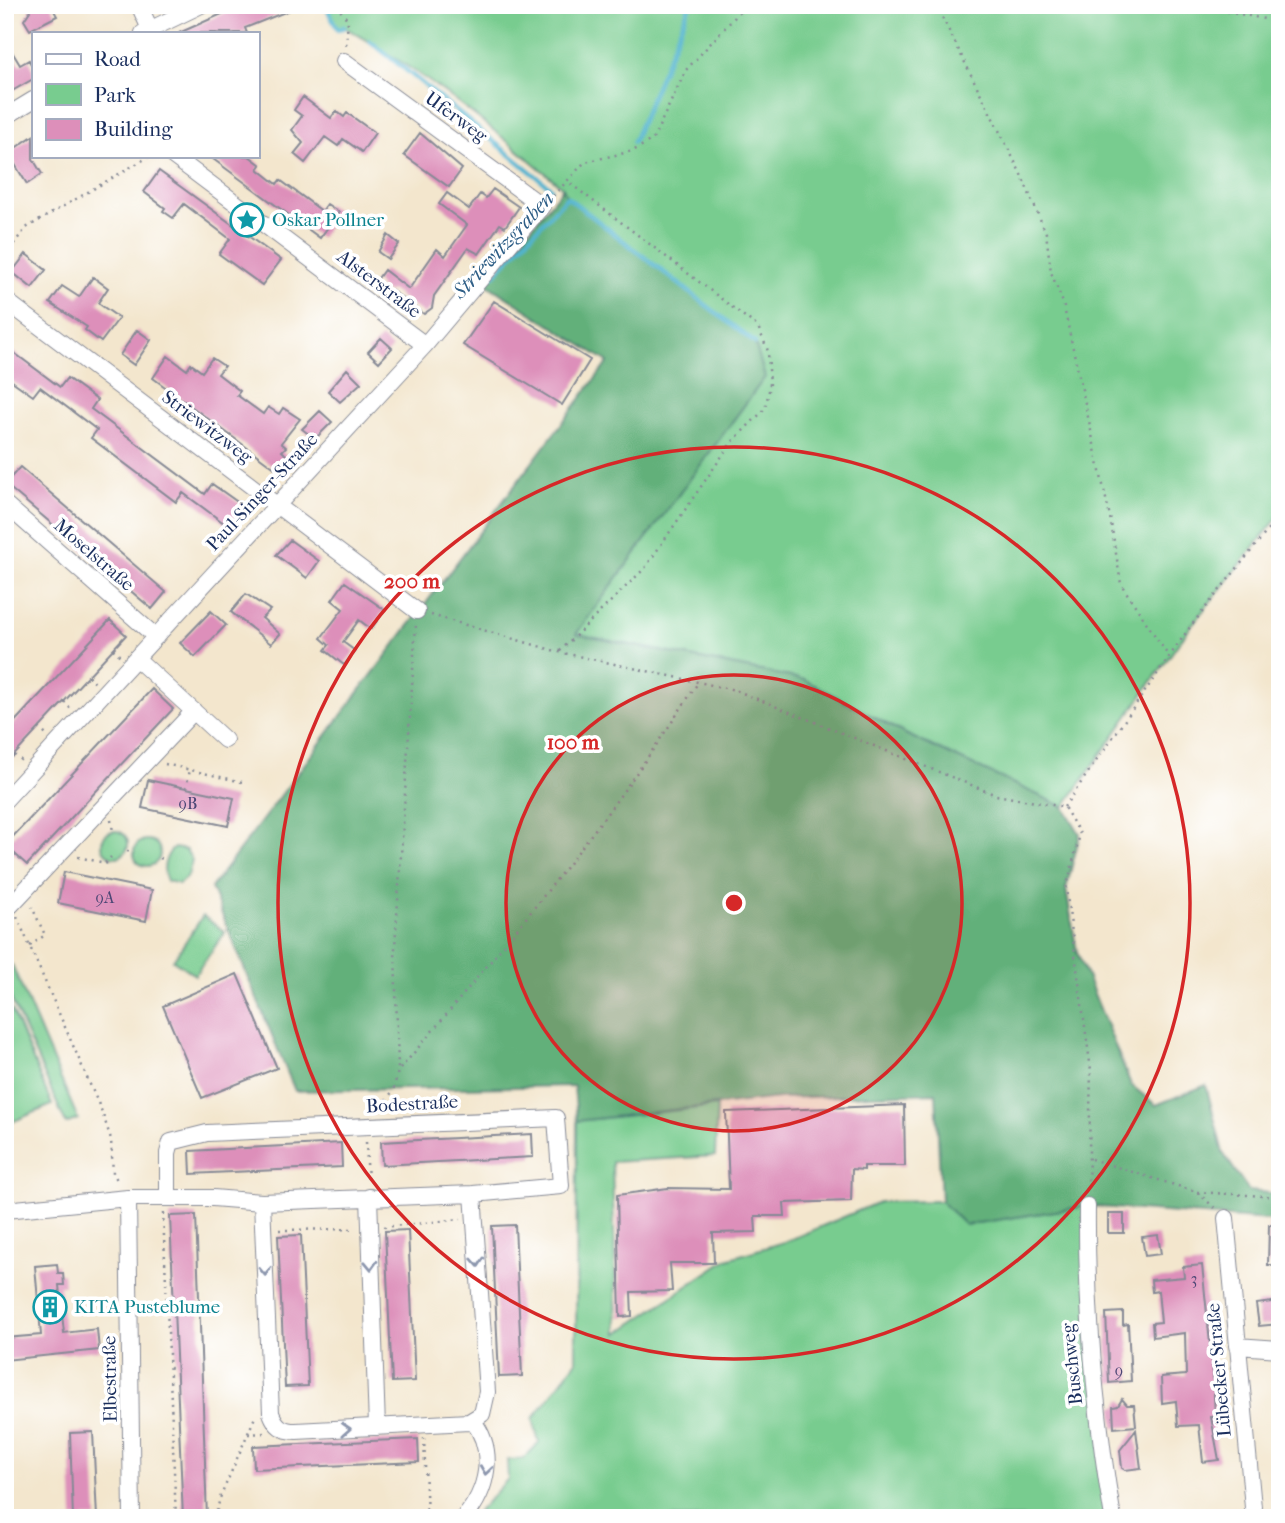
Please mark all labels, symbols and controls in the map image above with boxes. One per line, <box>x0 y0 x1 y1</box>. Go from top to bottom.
legend <box>32 32 259 158</box>
text: Road <box>94 47 141 71</box>
text: Park <box>94 83 136 107</box>
street label: Uferweg <box>421 87 492 147</box>
text: Building <box>94 117 173 141</box>
water label: Striewitzgraben <box>447 186 559 304</box>
place icon: Oskar Pollner <box>228 201 266 239</box>
place label: Oskar Pollner <box>272 209 385 231</box>
street label: Alsterstraße <box>332 245 425 323</box>
street label: Striewitzweg <box>157 386 257 469</box>
street label: Paul-Singer-Straße <box>202 428 322 556</box>
street label: Moselstraße <box>49 514 139 596</box>
text: 200 m <box>384 569 441 593</box>
text: 100 m <box>547 730 600 754</box>
house number: 9B <box>179 794 197 813</box>
house number: 9A <box>96 888 115 907</box>
centre of rings <box>722 891 746 915</box>
street label: Bodestraße <box>365 1091 459 1117</box>
one-way arrow <box>470 1256 485 1267</box>
one-way arrow <box>364 1260 379 1271</box>
one-way arrow <box>257 1265 272 1276</box>
house number: 3 <box>1191 1269 1197 1288</box>
building icon: KITA Pusteblume <box>31 1288 69 1326</box>
place label: KITA Pusteblume <box>74 1296 220 1318</box>
street label: Lübecker Straße <box>1202 1302 1236 1438</box>
street label: Buschweg <box>1057 1321 1087 1406</box>
street label: Elbestraße <box>98 1336 122 1422</box>
house number: 9 <box>1115 1361 1123 1380</box>
one-way arrow <box>341 1421 352 1436</box>
one-way arrow <box>478 1464 493 1476</box>

